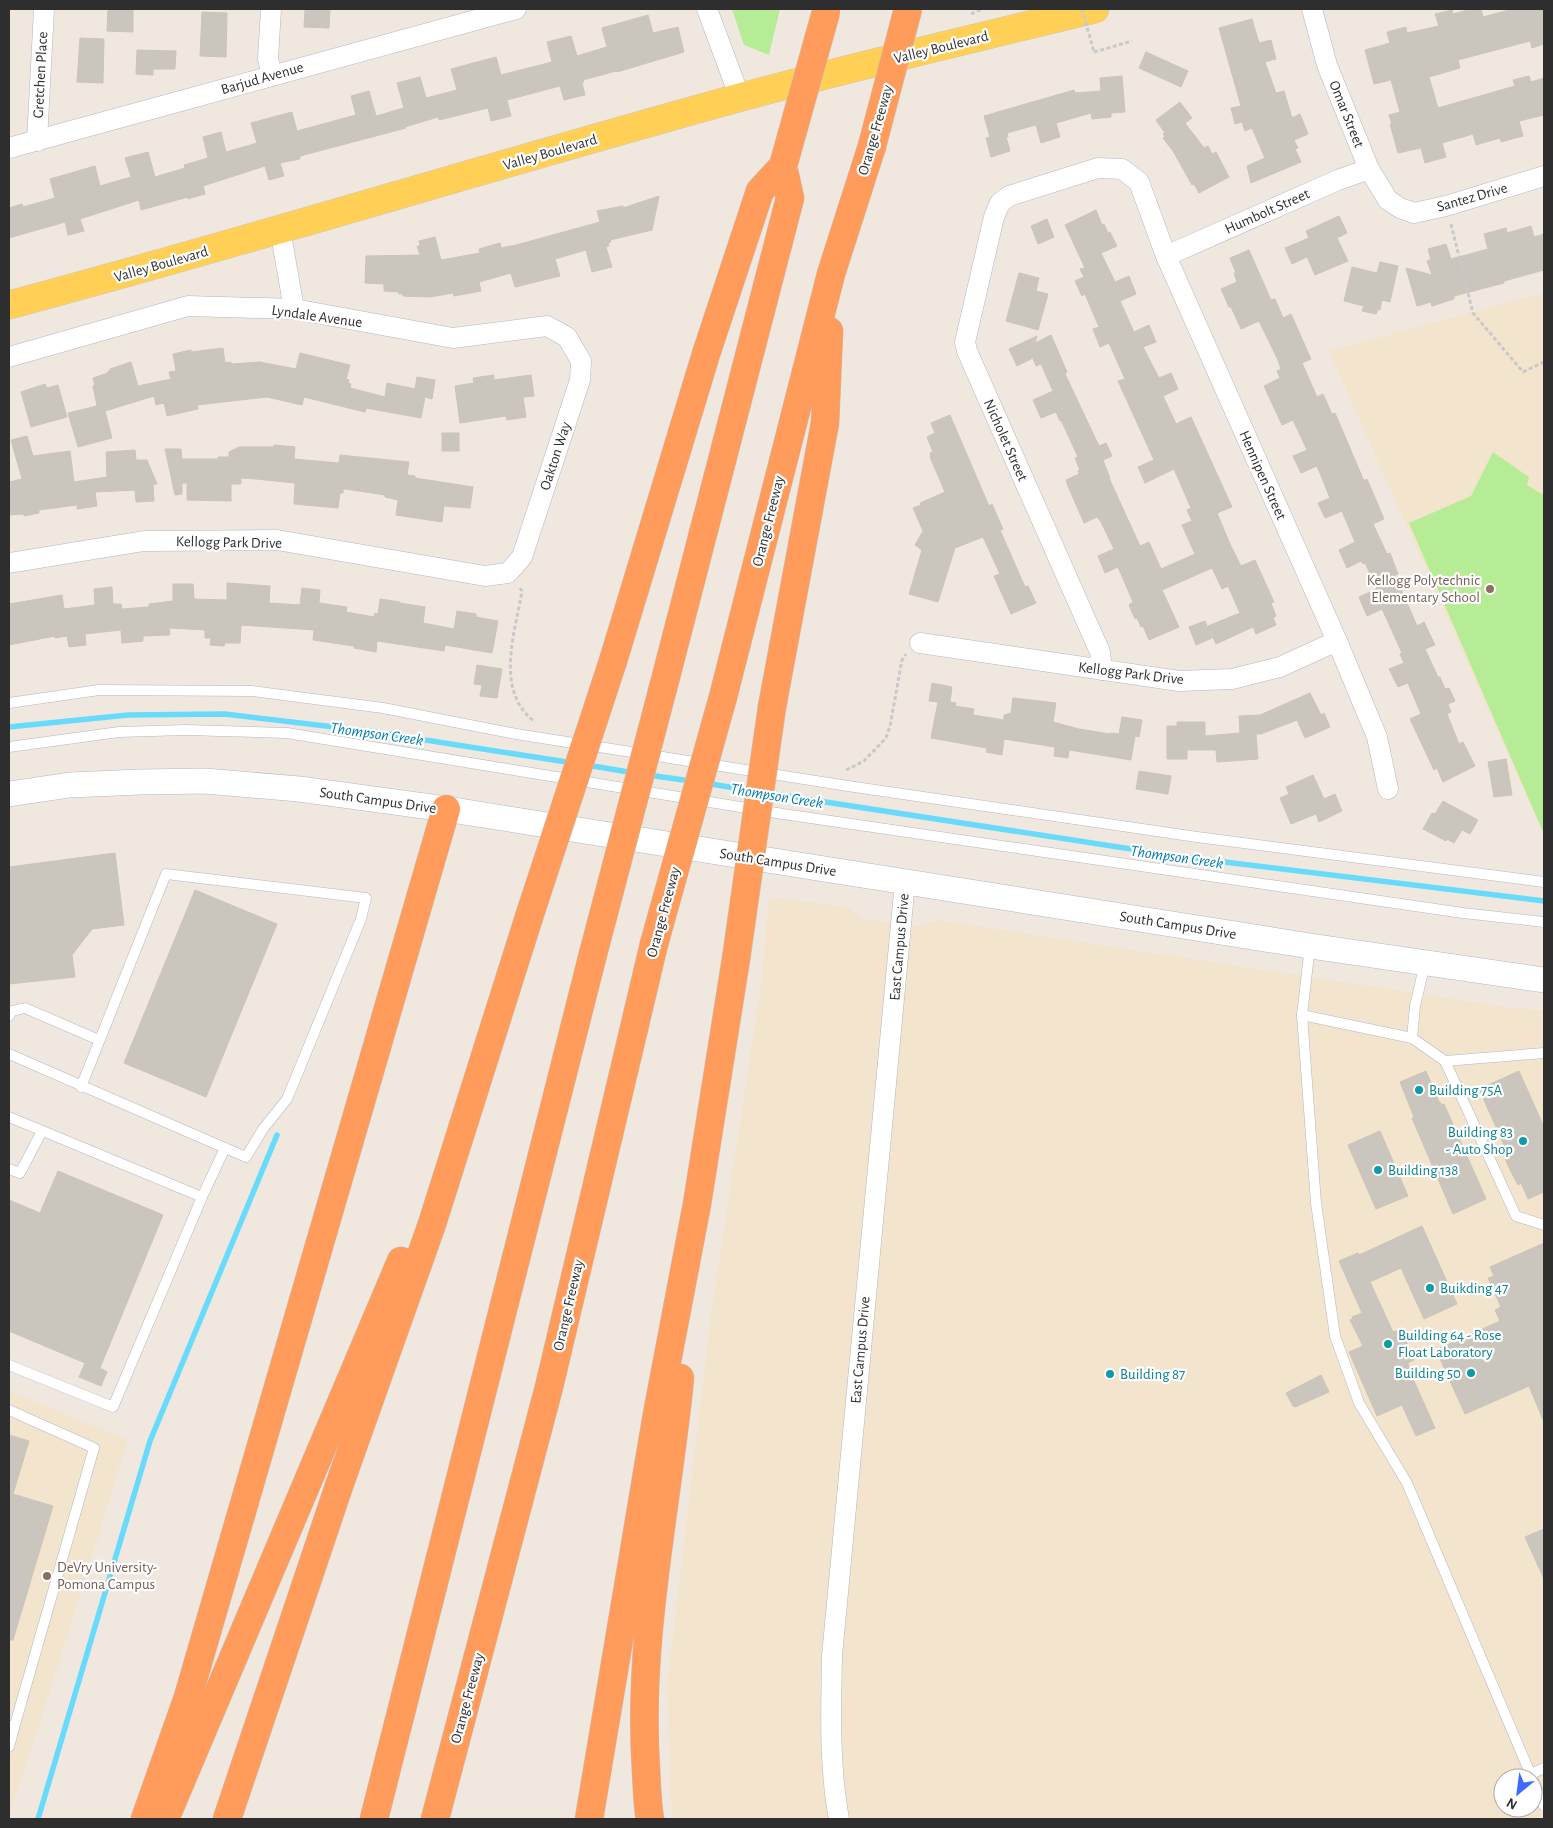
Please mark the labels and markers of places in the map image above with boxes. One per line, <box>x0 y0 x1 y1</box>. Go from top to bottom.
place label: Kellogg Polytechnic Elementary School <box>1367 573 1480 605</box>
marker: Kellogg Polytechnic Elementary School <box>1484 583 1496 595</box>
place label: Building 75A <box>1429 1083 1502 1098</box>
marker: Building 75A <box>1413 1084 1425 1096</box>
place label: Building 83 - Auto Shop <box>1446 1125 1513 1157</box>
marker: Building 83 - Auto Shop <box>1517 1135 1529 1147</box>
place label: Building 138 <box>1388 1163 1458 1178</box>
marker: Building 138 <box>1372 1164 1384 1176</box>
place label: Buikding 47 <box>1440 1281 1508 1296</box>
marker: Buikding 47 <box>1424 1282 1436 1294</box>
place label: Building 64 - Rose Float Laboratory <box>1398 1328 1501 1360</box>
marker: Building 64 - Rose Float Laboratory <box>1382 1338 1394 1350</box>
place label: Building 50 <box>1395 1366 1461 1381</box>
place label: Building 87 <box>1120 1367 1185 1382</box>
marker: Building 50 <box>1465 1367 1477 1379</box>
marker: Building 87 <box>1104 1368 1116 1380</box>
place label: DeVry University- Pomona Campus <box>57 1560 158 1592</box>
marker: DeVry University- Pomona Campus <box>41 1570 53 1582</box>

